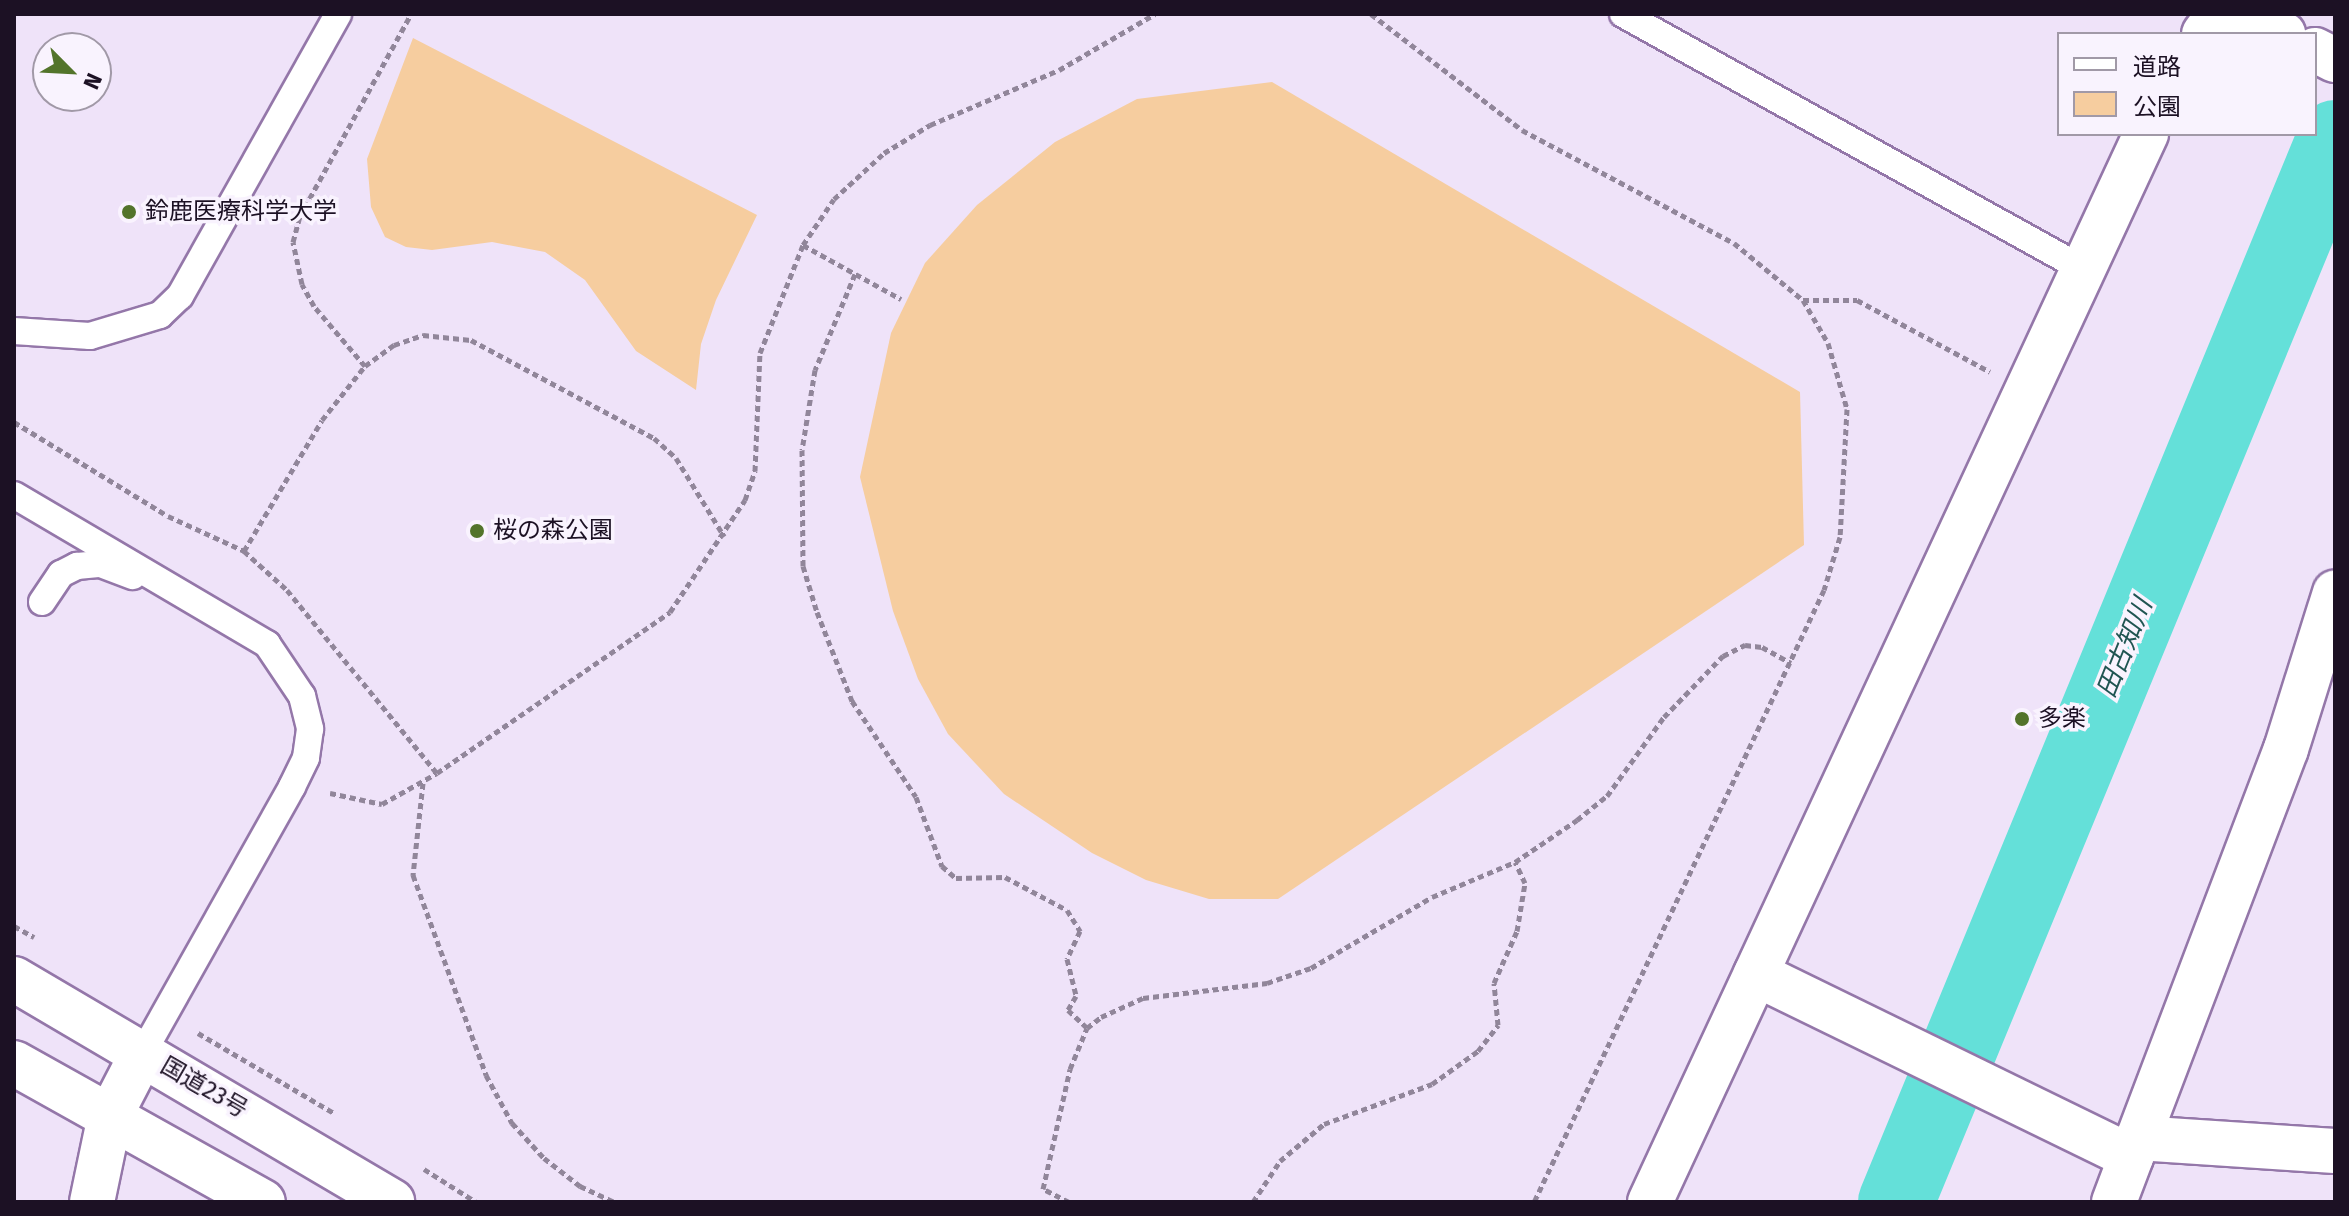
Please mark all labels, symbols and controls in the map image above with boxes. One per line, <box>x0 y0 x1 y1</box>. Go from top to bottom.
north arrow <box>32 32 112 112</box>
legend <box>2057 32 2317 136</box>
text: 道路 <box>2133 53 2181 81</box>
text: N <box>77 69 108 93</box>
text: 公園 <box>2133 93 2181 121</box>
place label: 鈴鹿医療科学大学 <box>145 198 337 226</box>
marker: 鈴鹿医療科学大学 <box>120 203 138 221</box>
place label: 桜の森公園 <box>493 517 613 545</box>
marker: 桜の森公園 <box>468 522 486 540</box>
water label: 田古知川 <box>2091 594 2159 702</box>
place label: 多楽 <box>2038 705 2086 733</box>
marker: 多楽 <box>2013 710 2031 728</box>
street label: 国道23号 <box>155 1052 253 1124</box>

